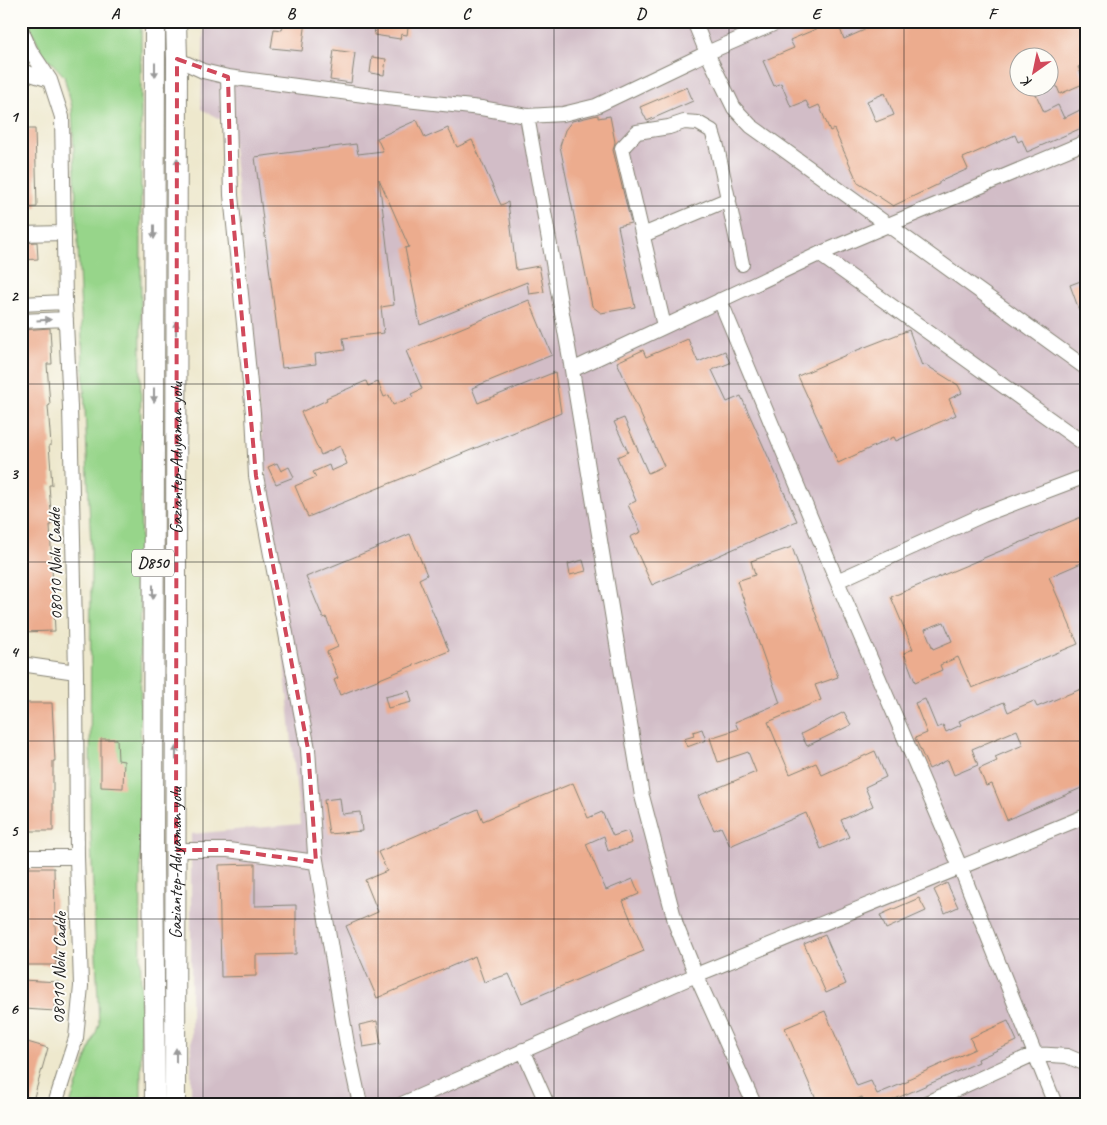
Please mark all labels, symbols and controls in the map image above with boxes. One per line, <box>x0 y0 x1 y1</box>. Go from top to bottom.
text: A <box>111 4 121 24</box>
text: B <box>287 4 297 24</box>
text: C <box>462 4 472 24</box>
text: D <box>636 4 647 24</box>
text: E <box>812 4 823 24</box>
text: F <box>988 4 999 24</box>
north arrow <box>1010 48 1060 98</box>
one-way arrow <box>151 62 159 78</box>
text: K <box>1017 72 1035 92</box>
text: 1 <box>10 107 19 127</box>
one-way arrow <box>173 157 181 173</box>
one-way arrow <box>150 225 158 241</box>
text: 2 <box>10 286 19 306</box>
one-way arrow <box>36 316 52 324</box>
one-way arrow <box>172 319 180 335</box>
street label: Gaziantep-Adıyaman yolu <box>165 381 187 534</box>
one-way arrow <box>150 387 158 403</box>
text: 3 <box>10 464 19 484</box>
street label: 08010 Nolu Cadde <box>43 507 67 620</box>
road number: D850 <box>132 550 174 576</box>
one-way arrow <box>149 585 157 601</box>
text: 4 <box>10 642 19 662</box>
one-way arrow <box>172 744 180 760</box>
street label: Gaziantep-Adıyaman yolu <box>164 786 187 939</box>
text: 5 <box>11 821 20 841</box>
street label: 08010 Nolu Cadde <box>47 911 71 1024</box>
text: 6 <box>10 999 19 1019</box>
one-way arrow <box>172 1047 180 1063</box>

